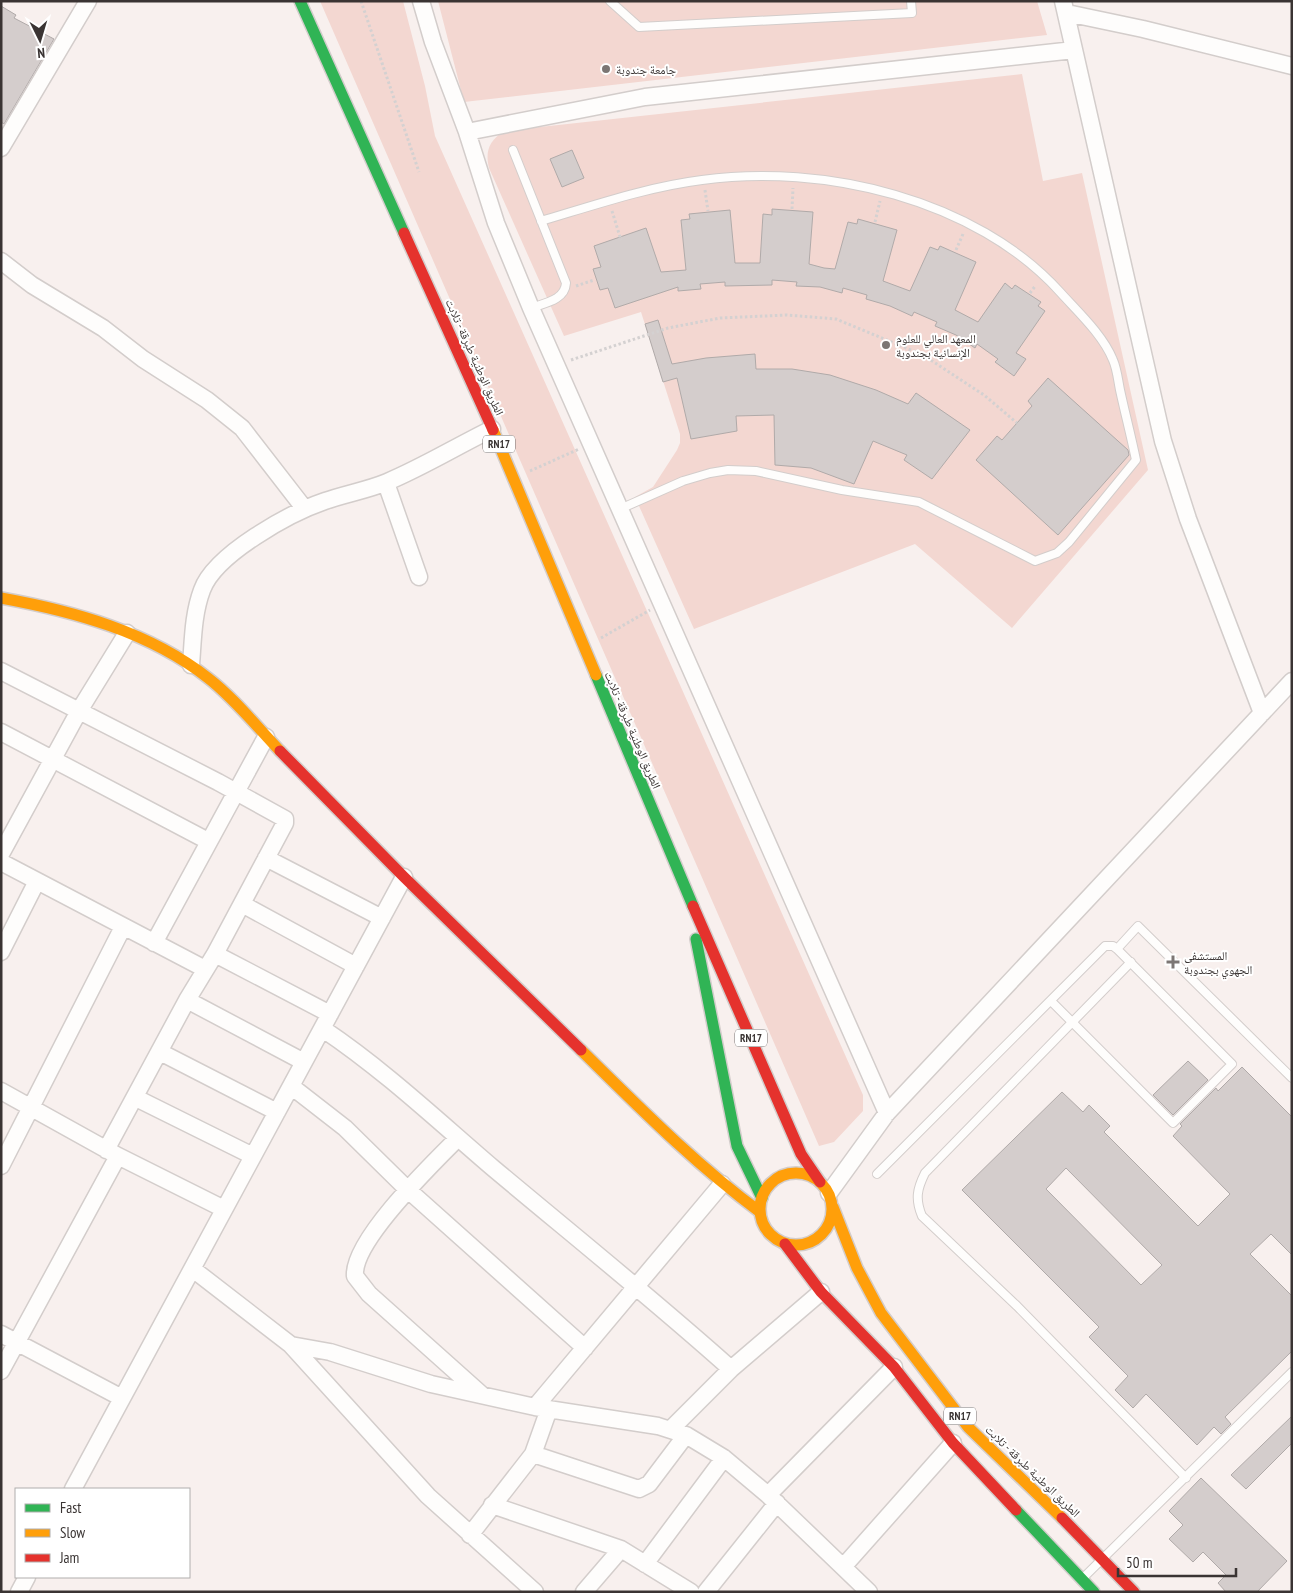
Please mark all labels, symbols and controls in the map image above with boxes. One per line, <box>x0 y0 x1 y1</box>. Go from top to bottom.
north arrow <box>15 15 65 65</box>
text: N <box>37 44 46 62</box>
place label: جامعة جندوبة <box>616 62 677 77</box>
marker: جامعة جندوبة <box>600 63 612 75</box>
street label: الطريق الوطنية طبرقة - تلابت <box>442 296 507 418</box>
place label: المعهد العالي للعلوم الإنسانية بجندوبة <box>896 331 976 360</box>
marker: المعهد العالي للعلوم الإنسانية بجندوبة <box>880 339 892 351</box>
road number: RN17 <box>483 436 515 452</box>
street label: الطريق الوطنية طبرقة - تلابت <box>601 669 665 791</box>
place label: المستشفى الجهوي بجندوبة <box>1184 948 1253 980</box>
marker: المستشفى الجهوي بجندوبة <box>1166 955 1180 969</box>
road number: RN17 <box>735 1030 767 1046</box>
road number: RN17 <box>944 1408 976 1424</box>
street label: الطريق الوطنية طبرقة - تلابت <box>982 1422 1084 1520</box>
legend <box>15 1488 190 1578</box>
text: Fast <box>60 1498 81 1517</box>
text: Slow <box>60 1523 85 1542</box>
scale bar <box>1118 1546 1236 1578</box>
text: Jam <box>59 1548 79 1567</box>
text: 50 m <box>1126 1553 1152 1572</box>

